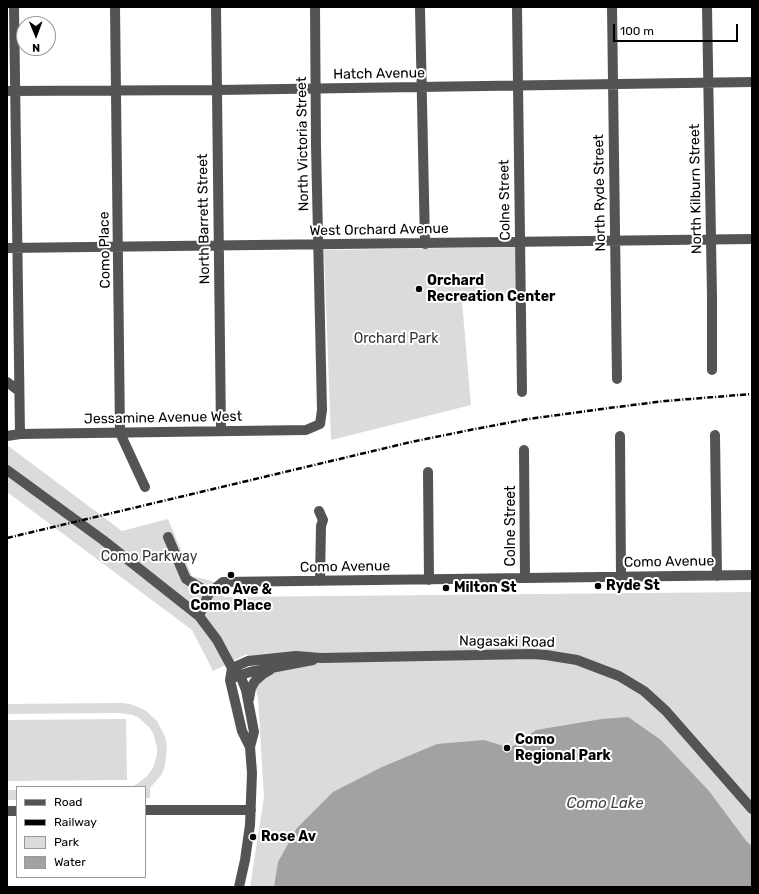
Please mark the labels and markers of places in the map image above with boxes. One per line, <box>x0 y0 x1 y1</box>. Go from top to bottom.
place label: Orchard Recreation Center <box>427 273 555 306</box>
marker: Orchard Recreation Center <box>414 284 424 294</box>
marker: Como Ave & Como Place <box>226 570 236 580</box>
place label: Ryde St <box>606 578 660 594</box>
place label: Milton St <box>454 580 516 596</box>
marker: Ryde St <box>593 581 603 591</box>
place label: Como Ave & Como Place <box>190 582 272 614</box>
marker: Milton St <box>441 583 451 593</box>
place label: Como Regional Park <box>515 732 611 764</box>
marker: Como Regional Park <box>502 743 512 753</box>
place label: Rose Av <box>261 829 316 845</box>
marker: Rose Av <box>248 832 258 842</box>

